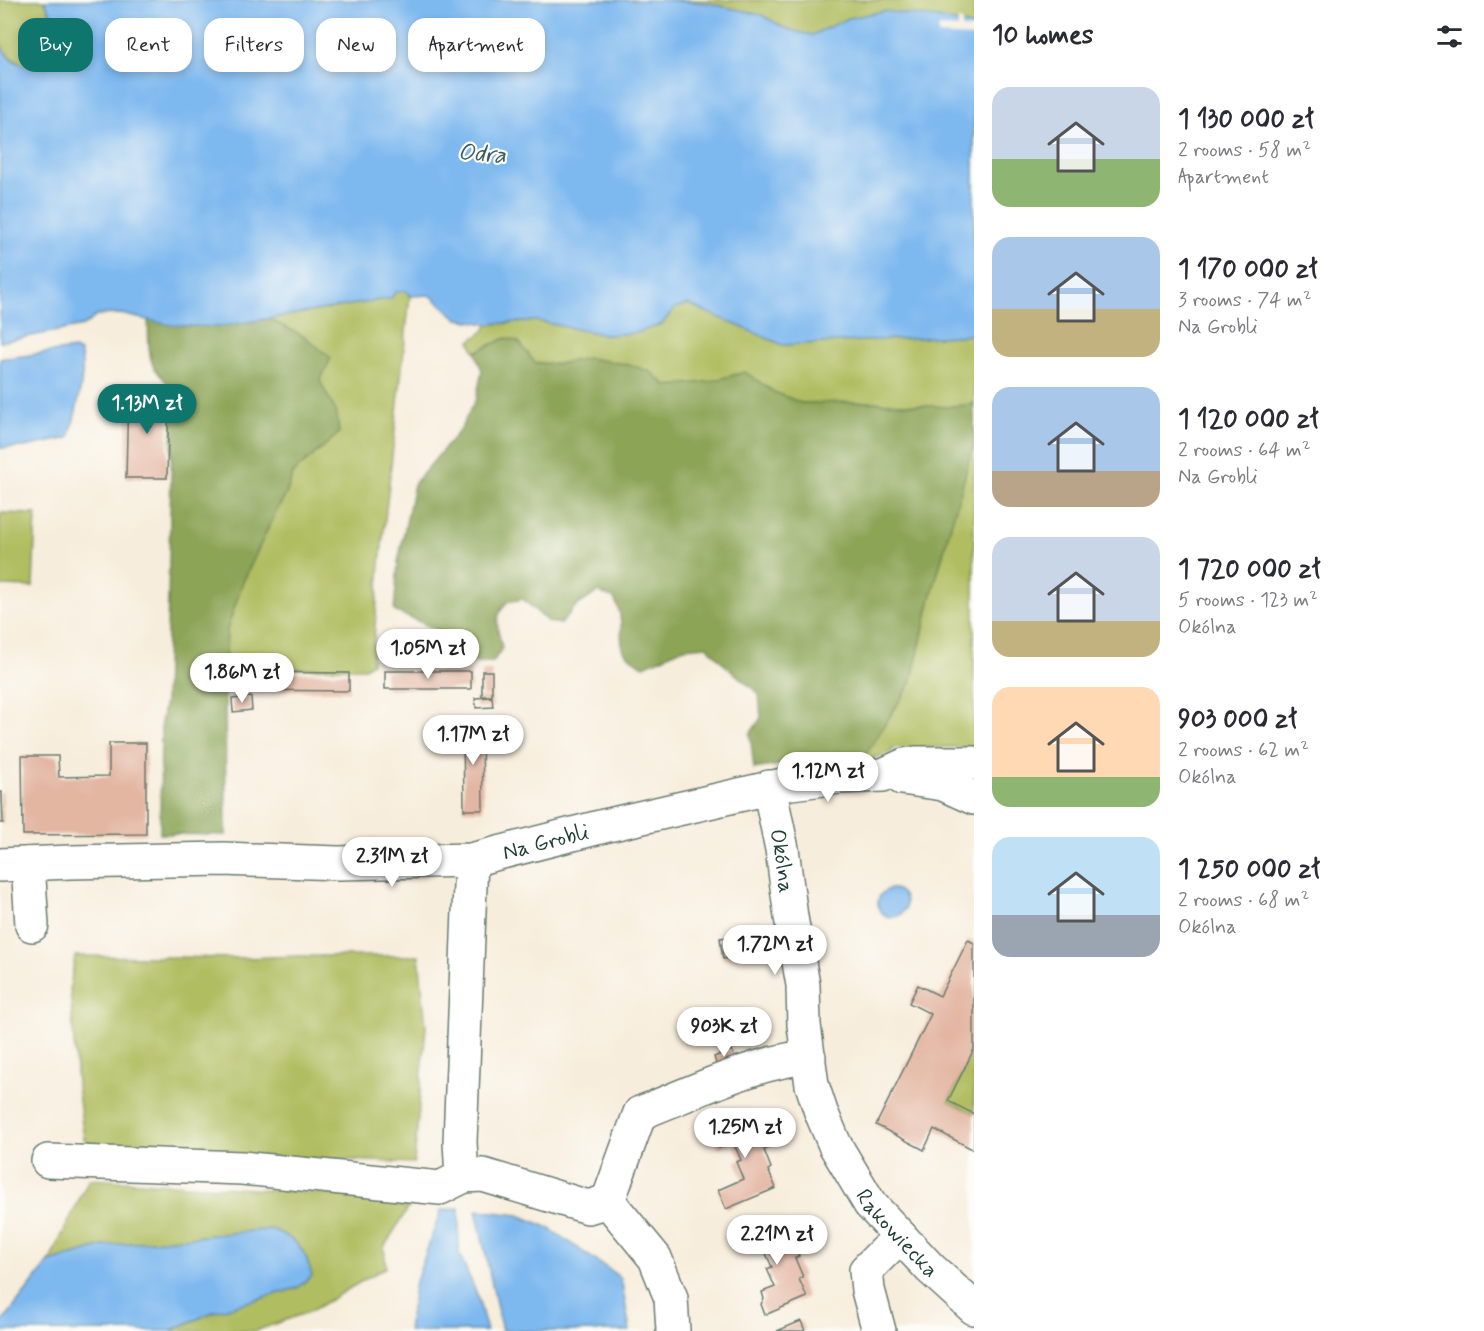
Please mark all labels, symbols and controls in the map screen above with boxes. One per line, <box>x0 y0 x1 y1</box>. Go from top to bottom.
chip: Buy <box>18 18 93 72</box>
chip: Rent <box>105 18 192 72</box>
chip: Filters <box>204 18 304 72</box>
chip: New <box>316 18 396 72</box>
chip: Apartment <box>408 18 545 72</box>
text: 10 homes <box>992 19 1093 53</box>
icon: filters <box>1433 20 1466 53</box>
text: 1 130 000 zł <box>1178 103 1314 137</box>
icon: home <box>1040 111 1112 183</box>
water label: Odra <box>457 137 507 172</box>
text: 2 rooms · 58 m² <box>1178 137 1311 164</box>
text: Apartment <box>1178 164 1269 191</box>
text: 1 170 000 zł <box>1178 253 1318 287</box>
icon: home <box>1040 261 1112 333</box>
text: 3 rooms · 74 m² <box>1178 287 1312 314</box>
text: Na Grobli <box>1178 314 1258 341</box>
pin: 1.13M zł <box>85 384 209 435</box>
text: 1.13M zł <box>111 390 183 417</box>
text: 1 120 000 zł <box>1178 403 1319 437</box>
icon: home <box>1040 411 1112 483</box>
text: 2 rooms · 64 m² <box>1178 437 1311 464</box>
text: Na Grobli <box>1178 464 1258 491</box>
text: 1 720 000 zł <box>1178 553 1321 587</box>
icon: home <box>1040 561 1112 633</box>
text: 5 rooms · 123 m² <box>1178 587 1318 614</box>
text: Okólna <box>1178 614 1237 641</box>
pin: 1.05M zł <box>366 629 490 680</box>
text: 1.05M zł <box>390 635 466 662</box>
pin: 1.86M zł <box>180 653 304 704</box>
text: 1.86M zł <box>204 659 280 686</box>
text: 903 000 zł <box>1178 703 1297 737</box>
icon: home <box>1040 711 1112 783</box>
pin: 1.17M zł <box>411 715 535 766</box>
text: 1.17M zł <box>437 721 509 748</box>
text: 2 rooms · 62 m² <box>1178 737 1309 764</box>
pin: 1.12M zł <box>766 752 890 803</box>
text: 1.12M zł <box>791 758 865 785</box>
text: Okólna <box>1178 764 1237 791</box>
street label: Na Grobli <box>500 818 592 867</box>
street label: Okólna <box>762 826 800 895</box>
pin: 2.31M zł <box>330 837 454 888</box>
text: 2.31M zł <box>356 843 428 870</box>
text: 1 250 000 zł <box>1178 853 1320 887</box>
icon: home <box>1040 861 1112 933</box>
text: 2 rooms · 68 m² <box>1178 887 1309 914</box>
text: Okólna <box>1178 914 1237 941</box>
pin: 1.72M zł <box>713 925 837 976</box>
text: 1.72M zł <box>737 931 813 958</box>
pin: 903K zł <box>669 1007 779 1058</box>
text: 903K zł <box>691 1013 757 1040</box>
pin: 1.25M zł <box>683 1108 807 1159</box>
text: 1.25M zł <box>708 1114 782 1141</box>
street label: Rakowiecka <box>848 1184 943 1285</box>
pin: 2.21M zł <box>715 1215 839 1266</box>
text: 2.21M zł <box>741 1221 813 1248</box>

